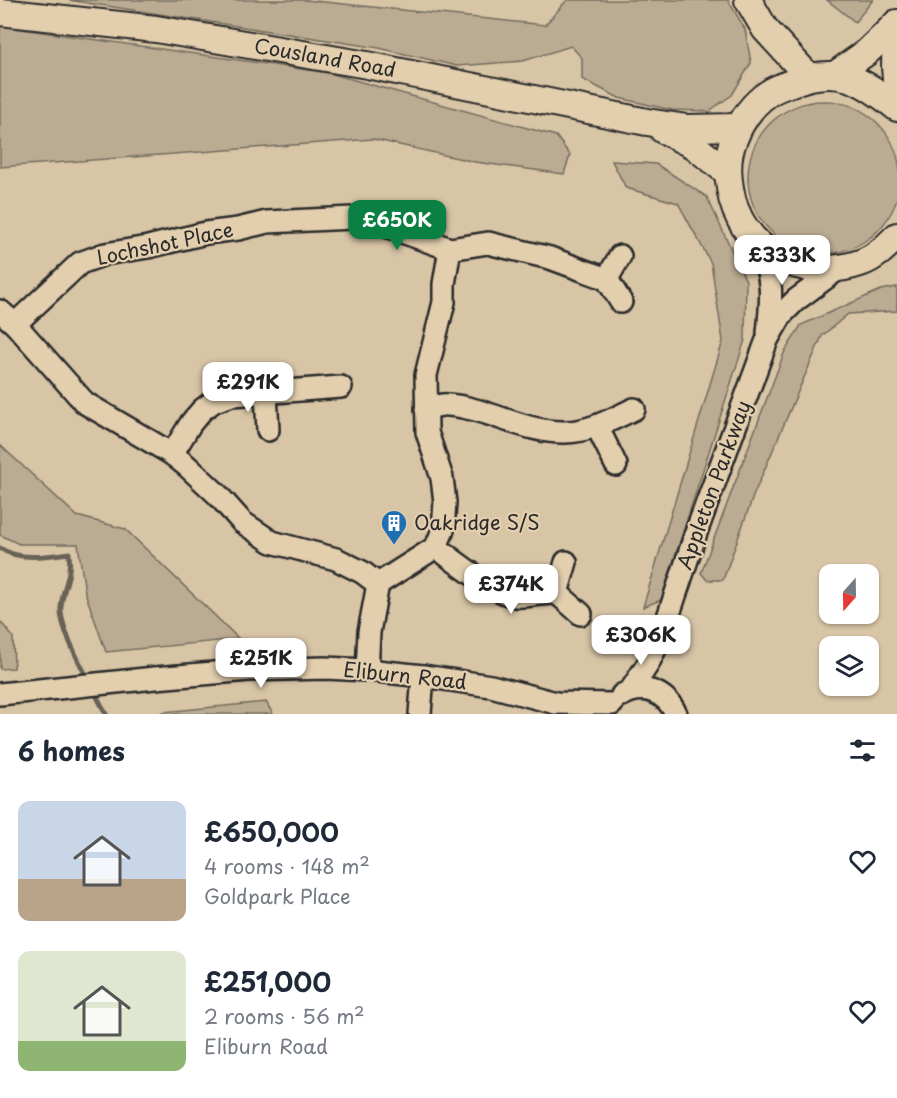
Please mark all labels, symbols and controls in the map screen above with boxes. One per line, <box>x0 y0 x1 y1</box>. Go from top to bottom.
street label: Cousland Road <box>252 30 398 84</box>
pin: £650K <box>355 200 439 251</box>
text: £650K <box>362 204 432 234</box>
street label: Lochshot Place <box>94 214 236 272</box>
pin: £333K <box>740 235 824 286</box>
text: £333K <box>748 239 816 269</box>
pin: £291K <box>206 362 290 413</box>
text: £291K <box>216 366 280 396</box>
street label: Appleton Parkway <box>669 396 758 573</box>
place label: Oakridge S/S <box>414 507 540 537</box>
building icon: Oakridge S/S <box>379 508 409 546</box>
pin: £374K <box>469 564 553 615</box>
north arrow <box>819 564 879 624</box>
map controls <box>819 564 879 696</box>
text: £374K <box>478 568 544 598</box>
pin: £306K <box>599 615 683 666</box>
text: £306K <box>606 619 676 649</box>
button: layers <box>819 636 879 696</box>
pin: £251K <box>219 638 303 689</box>
text: £251K <box>229 642 293 672</box>
street label: Eliburn Road <box>342 654 468 696</box>
text: 6 homes <box>18 731 125 770</box>
icon: filters <box>846 734 879 767</box>
text: £650,000 <box>204 812 339 851</box>
icon: home <box>66 825 138 897</box>
icon: heart <box>846 845 879 878</box>
text: 4 rooms · 148 m² <box>204 851 370 881</box>
text: Goldpark Place <box>204 881 351 911</box>
text: £251,000 <box>204 962 331 1001</box>
icon: home <box>66 975 138 1047</box>
icon: heart <box>846 995 879 1028</box>
text: 2 rooms · 56 m² <box>204 1001 365 1031</box>
text: Eliburn Road <box>204 1031 328 1061</box>

